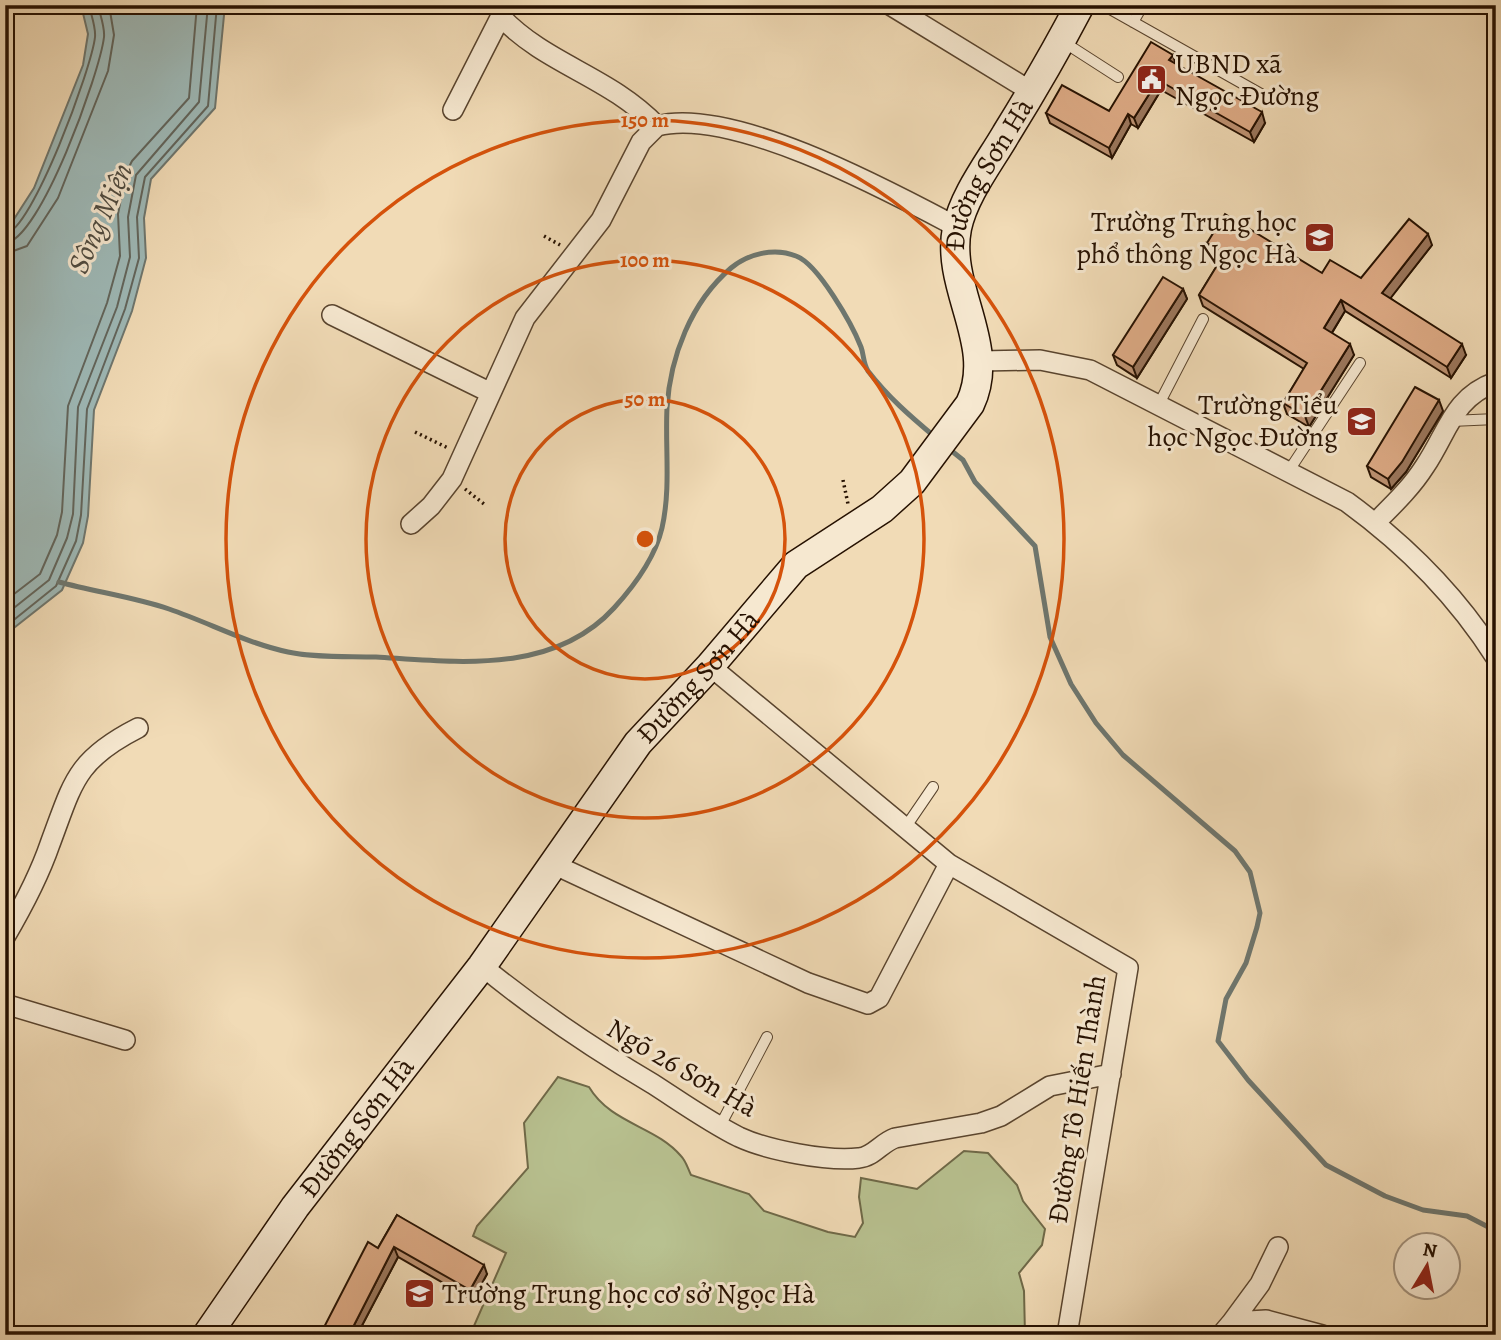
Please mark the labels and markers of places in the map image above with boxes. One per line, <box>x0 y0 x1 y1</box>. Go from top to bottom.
place label: UBND xã Ngọc Đường <box>1175 45 1319 115</box>
public building icon: UBND xã Ngọc Đường <box>1135 63 1169 97</box>
place label: Trường Trung học phổ thông Ngọc Hà <box>1076 203 1297 273</box>
school or university icon: Trường Trung học phổ thông Ngọc Hà <box>1303 221 1337 255</box>
place label: Trường Tiểu học Ngọc Đường <box>1147 386 1339 456</box>
school or university icon: Trường Tiểu học Ngọc Đường <box>1344 404 1378 438</box>
centre of rings <box>633 527 657 551</box>
place label: Trường Trung học cơ sở Ngọc Hà <box>442 1275 815 1313</box>
school or university icon: Trường Trung học cơ sở Ngọc Hà <box>402 1277 436 1311</box>

